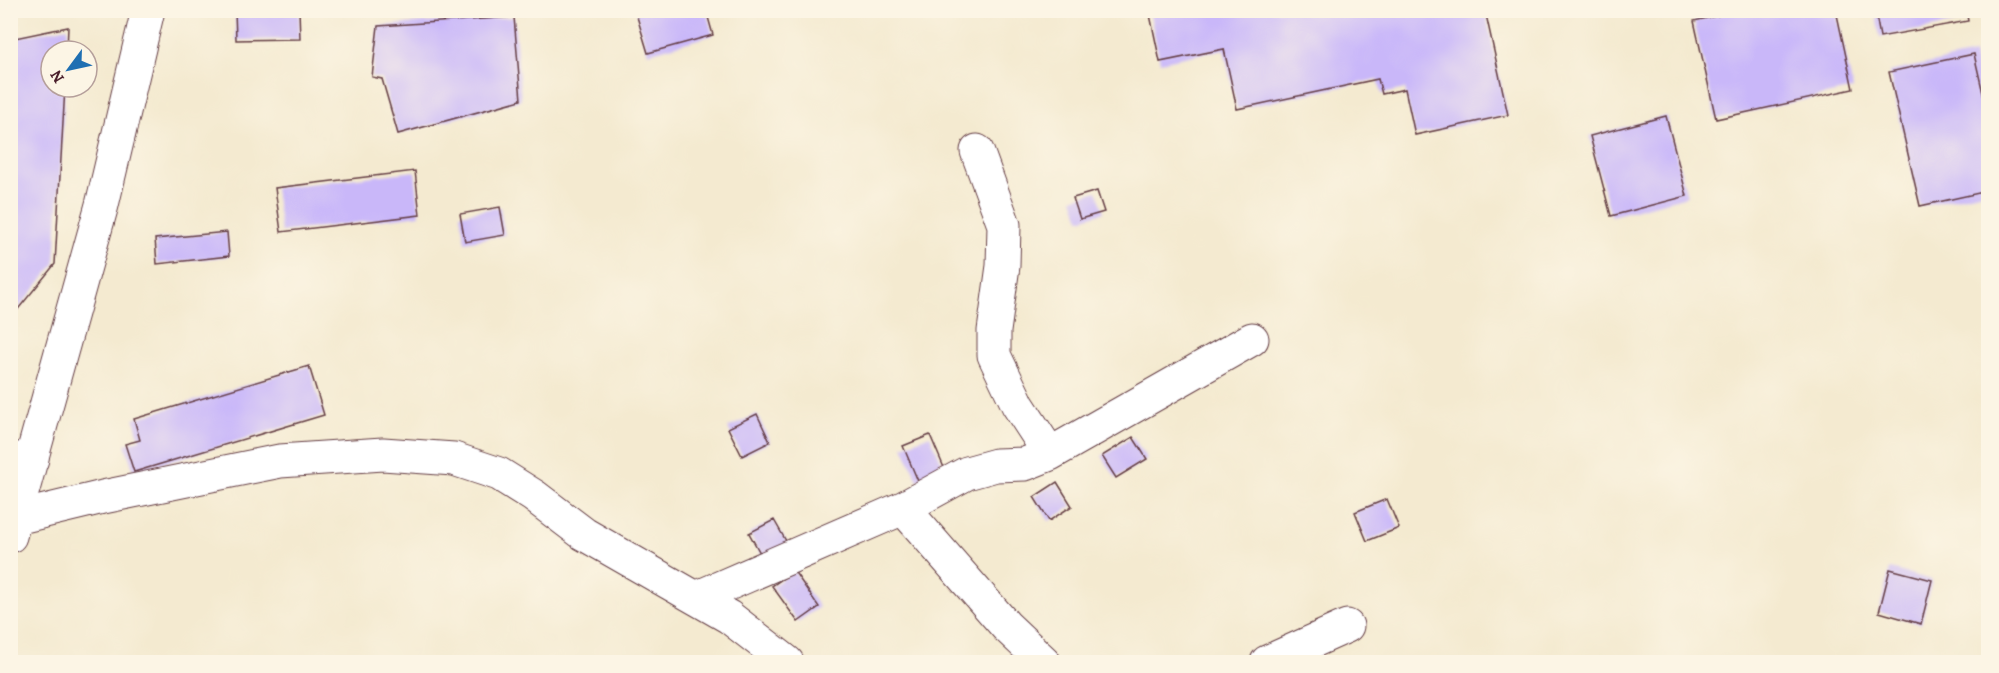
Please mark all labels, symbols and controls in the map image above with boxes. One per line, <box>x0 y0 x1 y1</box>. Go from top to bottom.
north arrow <box>39 39 99 99</box>
text: N <box>45 65 70 88</box>

